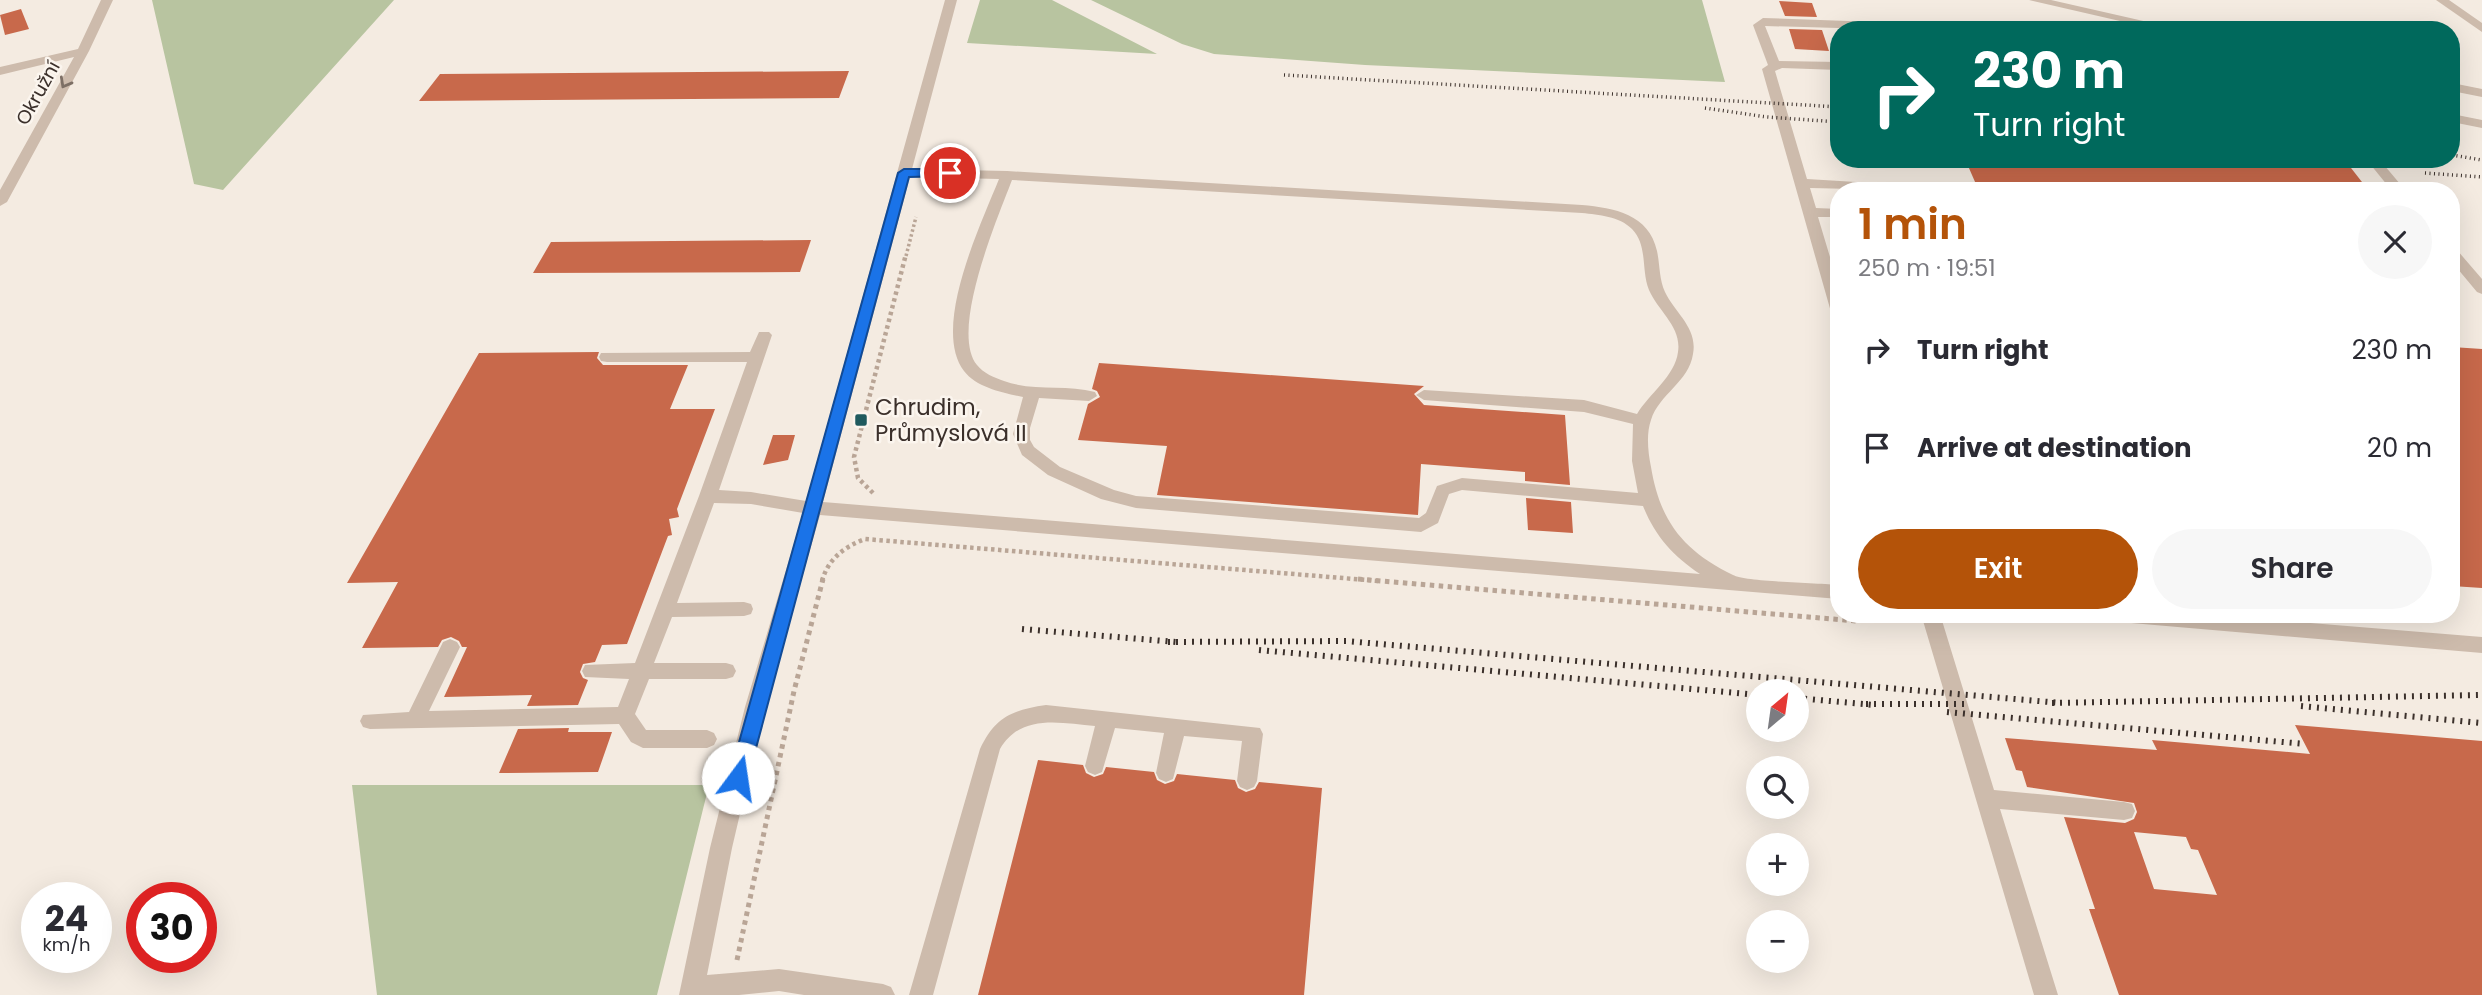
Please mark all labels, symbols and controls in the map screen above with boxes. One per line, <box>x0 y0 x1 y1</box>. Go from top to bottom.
text: 230 m <box>1973 37 2125 105</box>
icon: right <box>1858 49 1949 140</box>
street label: Okružní <box>9 56 67 130</box>
one-way arrow <box>60 75 73 88</box>
text: Turn right <box>1973 102 2125 147</box>
pin <box>920 143 980 203</box>
icon: arrive <box>931 154 969 192</box>
text: 1 min <box>1858 195 1967 254</box>
button: close <box>2358 205 2432 279</box>
text: 250 m · 19:51 <box>1858 252 1996 284</box>
icon: right <box>1858 331 1896 369</box>
text: Turn right <box>1917 332 2049 368</box>
text: 230 m <box>2352 332 2432 368</box>
place label: Chrudim, Průmyslová II <box>875 391 1027 449</box>
marker: Chrudim, Průmyslová II <box>853 412 869 428</box>
icon: arrive <box>1858 429 1896 467</box>
text: Arrive at destination <box>1917 430 2192 466</box>
text: 20 m <box>2367 430 2432 466</box>
button: Exit <box>1858 529 2138 609</box>
button: Share <box>2152 529 2432 609</box>
north arrow <box>1746 679 1810 742</box>
map controls <box>1746 679 1809 973</box>
position arrow <box>701 741 775 815</box>
button: search <box>1746 756 1809 819</box>
button: + <box>1746 833 1809 896</box>
speed limit sign: 30 <box>126 882 217 973</box>
text: 24 <box>45 894 88 943</box>
button: − <box>1746 910 1809 973</box>
text: km/h <box>43 932 90 957</box>

